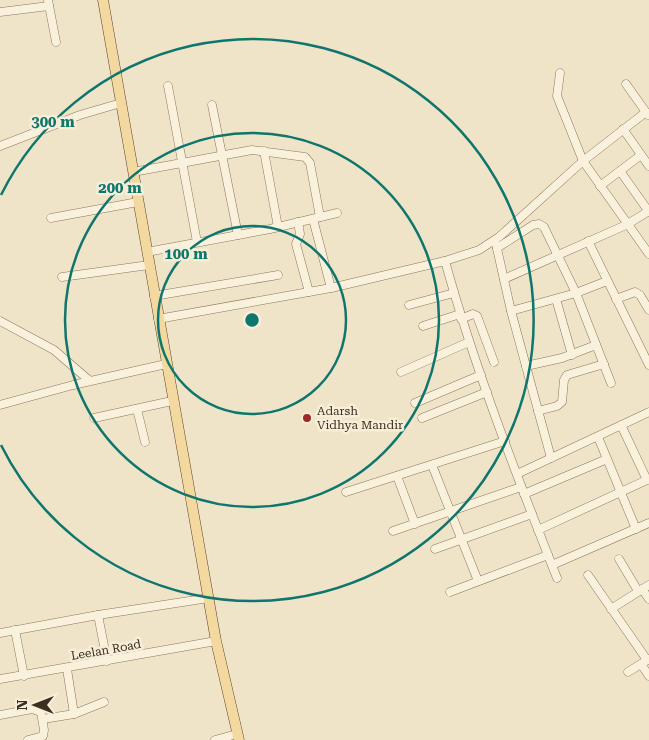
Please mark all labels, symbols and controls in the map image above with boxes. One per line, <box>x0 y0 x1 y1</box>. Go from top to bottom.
text: 300 m <box>31 113 75 131</box>
text: 200 m <box>98 179 142 197</box>
text: 100 m <box>164 245 208 263</box>
centre of rings <box>243 311 261 329</box>
place label: Adarsh Vidhya Mandir <box>317 404 403 432</box>
marker: Adarsh Vidhya Mandir <box>301 412 313 424</box>
street label: Leelan Road <box>70 637 143 663</box>
north arrow <box>10 680 60 730</box>
text: N <box>14 699 30 710</box>

